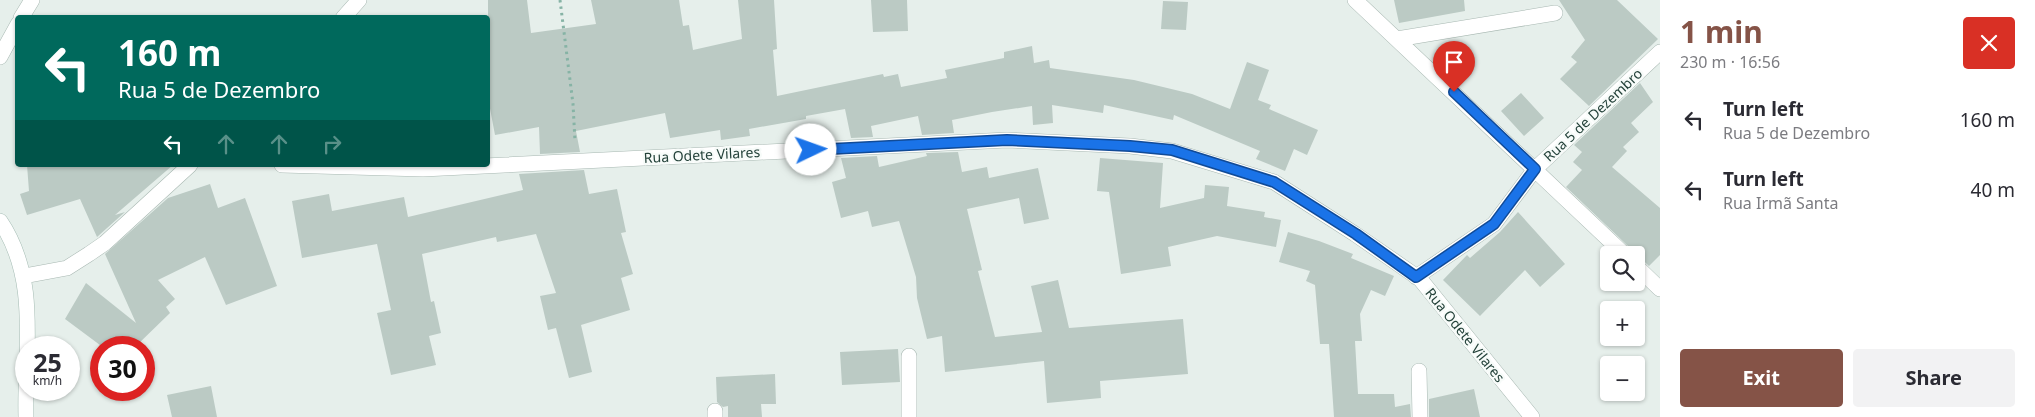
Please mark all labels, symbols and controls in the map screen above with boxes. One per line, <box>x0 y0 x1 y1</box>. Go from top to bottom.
text: 1 min <box>1680 11 1763 52</box>
button: close <box>1963 17 2015 69</box>
text: 160 m <box>118 29 221 76</box>
icon: left <box>35 35 100 100</box>
pin <box>1433 41 1475 92</box>
icon: arrive <box>1440 48 1468 76</box>
text: 230 m · 16:56 <box>1680 51 1780 73</box>
street label: Rua 5 de Dezembro <box>1539 64 1646 165</box>
text: Rua 5 de Dezembro <box>118 74 320 104</box>
text: Turn left <box>1723 96 1804 122</box>
icon: left <box>1680 106 1708 134</box>
text: 160 m <box>1960 107 2015 133</box>
text: Rua 5 de Dezembro <box>1723 122 1870 144</box>
position arrow <box>784 123 836 175</box>
icon: left <box>159 130 187 158</box>
icon: ahead <box>212 130 240 158</box>
icon: ahead <box>265 130 293 158</box>
icon: right <box>318 130 346 158</box>
street label: Rua Odete Vilares <box>643 142 761 167</box>
text: Turn left <box>1723 166 1804 192</box>
icon: left <box>1680 176 1708 204</box>
text: 40 m <box>1971 177 2015 203</box>
text: Rua Irmã Santa <box>1723 192 1839 214</box>
map controls <box>1600 246 1645 401</box>
button: search <box>1600 246 1645 291</box>
street label: Rua Odete Vilares <box>1421 283 1510 386</box>
button: + <box>1600 301 1645 346</box>
speed limit sign: 30 <box>90 336 155 401</box>
text: 25 <box>33 345 62 379</box>
button: Exit <box>1680 349 1843 407</box>
button: Share <box>1853 349 2015 407</box>
button: − <box>1600 356 1645 401</box>
text: km/h <box>33 372 62 389</box>

